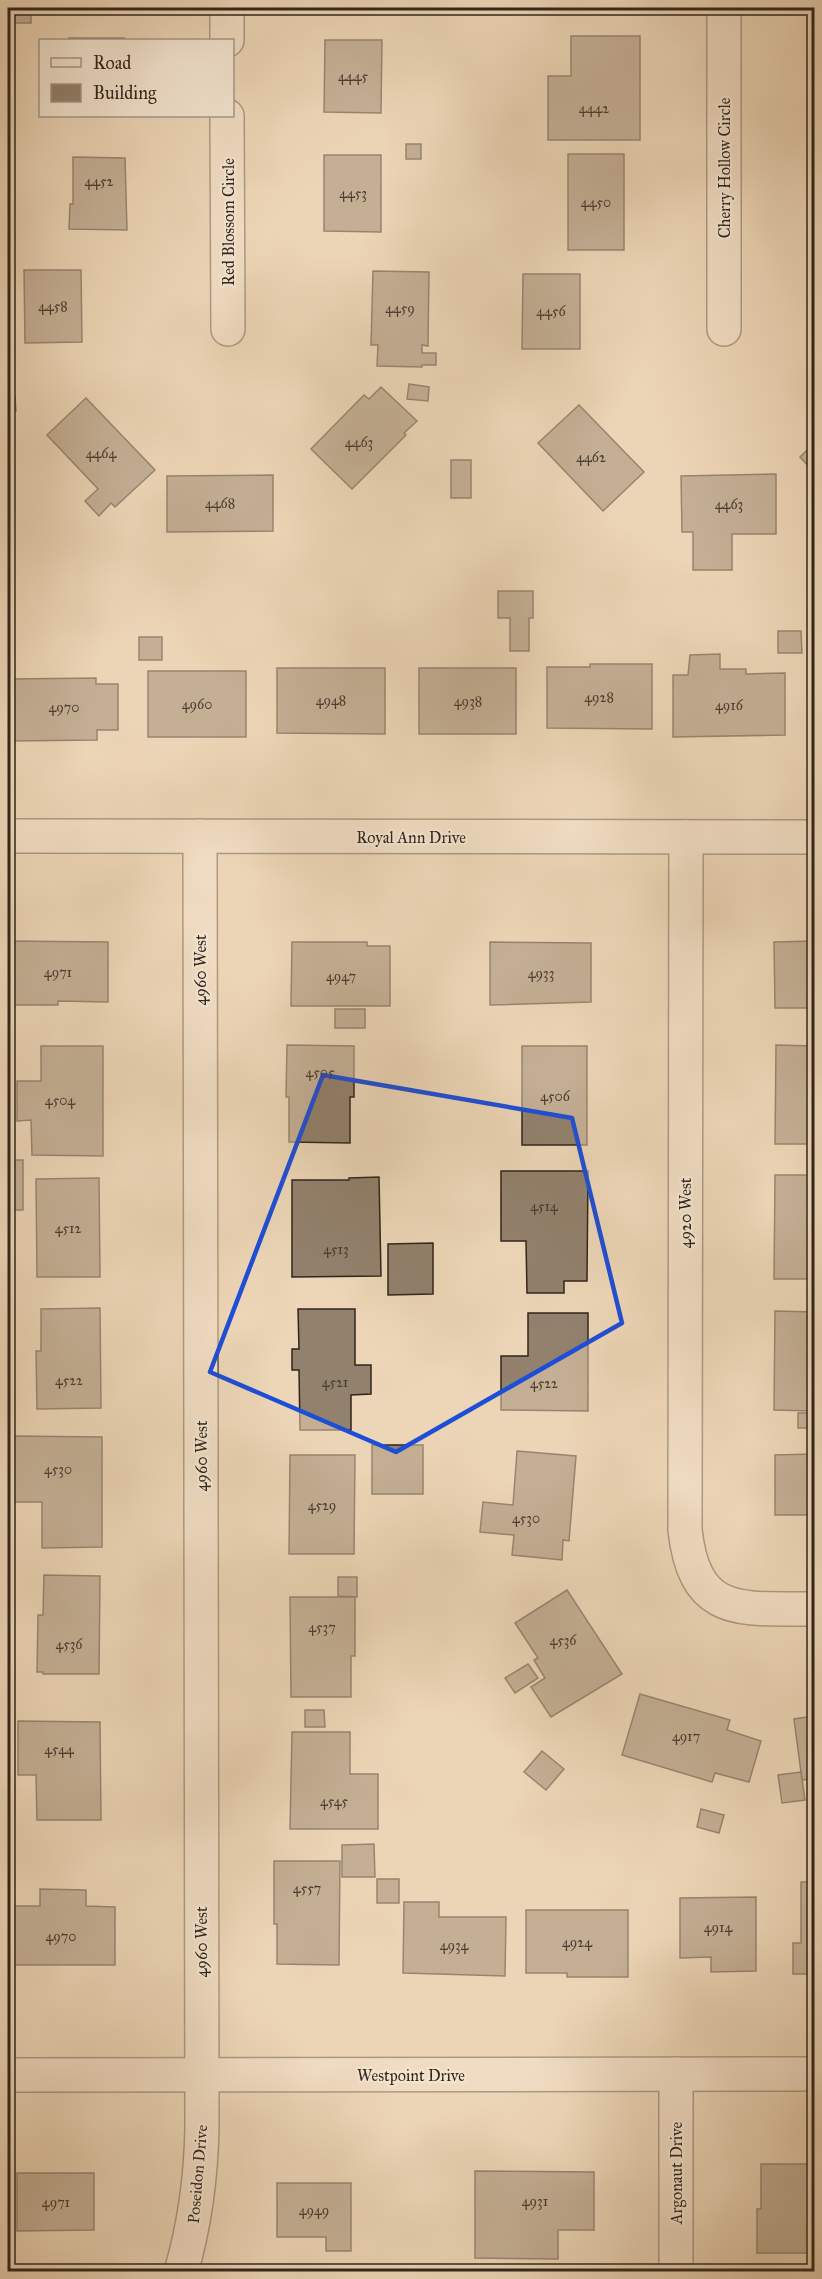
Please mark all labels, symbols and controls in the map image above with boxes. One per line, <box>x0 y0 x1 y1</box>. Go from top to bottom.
legend <box>39 39 234 117</box>
text: Road <box>93 52 131 74</box>
house number: 4445 <box>338 68 368 85</box>
text: Building <box>93 82 157 105</box>
street label: Cherry Hollow Circle <box>715 97 734 238</box>
house number: 4442 <box>579 100 609 117</box>
street label: Red Blossom Circle <box>219 158 238 286</box>
house number: 4452 <box>84 173 114 190</box>
house number: 4453 <box>339 185 367 202</box>
house number: 4450 <box>581 194 611 211</box>
house number: 4458 <box>38 298 68 315</box>
house number: 4459 <box>385 300 415 317</box>
house number: 4456 <box>536 303 566 320</box>
house number: 4463 <box>345 434 373 451</box>
house number: 4464 <box>86 445 117 462</box>
house number: 4462 <box>576 449 606 466</box>
house number: 4468 <box>205 495 235 512</box>
house number: 4463 <box>715 496 743 513</box>
house number: 4928 <box>584 689 614 706</box>
house number: 4948 <box>316 692 346 709</box>
house number: 4938 <box>454 693 482 710</box>
house number: 4960 <box>182 696 212 713</box>
house number: 4916 <box>715 697 744 714</box>
house number: 4970 <box>49 699 79 716</box>
street label: Royal Ann Drive <box>356 828 466 847</box>
street label: 4960 West <box>191 934 210 1006</box>
house number: 4971 <box>44 964 73 981</box>
house number: 4933 <box>528 965 554 982</box>
house number: 4947 <box>326 968 356 985</box>
house number: 4505 <box>306 1064 335 1081</box>
house number: 4506 <box>540 1088 571 1105</box>
house number: 4504 <box>45 1092 76 1109</box>
street label: 4920 West <box>676 1177 695 1248</box>
house number: 4514 <box>530 1198 559 1215</box>
house number: 4512 <box>55 1220 81 1237</box>
house number: 4513 <box>323 1241 349 1258</box>
house number: 4522 <box>55 1372 83 1389</box>
house number: 4521 <box>322 1374 349 1391</box>
house number: 4522 <box>530 1375 558 1392</box>
street label: 4960 West <box>192 1420 211 1492</box>
house number: 4530 <box>44 1461 72 1478</box>
house number: 4529 <box>308 1497 336 1514</box>
house number: 4530 <box>512 1510 540 1527</box>
house number: 4537 <box>308 1619 336 1636</box>
house number: 4536 <box>549 1632 577 1649</box>
house number: 4536 <box>55 1636 83 1653</box>
house number: 4917 <box>672 1728 700 1745</box>
house number: 4544 <box>44 1741 75 1758</box>
house number: 4545 <box>320 1793 349 1810</box>
house number: 4557 <box>293 1880 321 1897</box>
street label: 4960 West <box>192 1906 211 1978</box>
house number: 4914 <box>704 1919 733 1936</box>
house number: 4970 <box>46 1928 76 1945</box>
house number: 4924 <box>562 1934 593 1951</box>
house number: 4934 <box>440 1937 470 1954</box>
street label: Westpoint Drive <box>357 2066 465 2085</box>
street label: Argonaut Drive <box>667 2121 687 2225</box>
street label: Poseidon Drive <box>184 2124 211 2224</box>
house number: 4931 <box>522 2193 549 2210</box>
house number: 4971 <box>42 2194 71 2211</box>
house number: 4949 <box>299 2202 329 2219</box>

